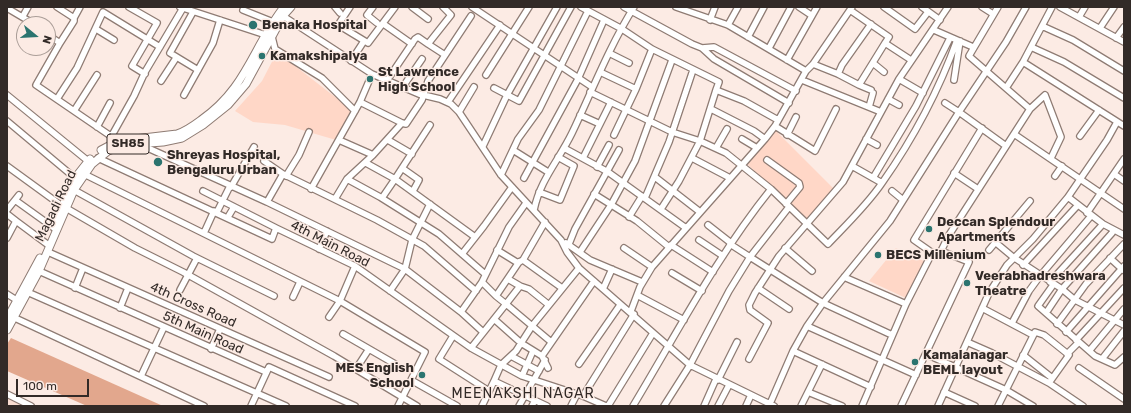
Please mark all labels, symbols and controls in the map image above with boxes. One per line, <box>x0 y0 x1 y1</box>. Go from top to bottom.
north arrow <box>16 16 56 56</box>
place label: Benaka Hospital <box>262 17 367 33</box>
marker: Benaka Hospital <box>247 19 259 31</box>
text: N <box>40 34 54 45</box>
place label: Kamakshipalya <box>270 48 367 64</box>
marker: Kamakshipalya <box>257 51 267 61</box>
place label: St Lawrence High School <box>378 64 459 95</box>
marker: St Lawrence High School <box>365 74 375 84</box>
road number: SH85 <box>107 134 149 154</box>
place label: Shreyas Hospital, Bengaluru Urban <box>167 147 280 178</box>
marker: Shreyas Hospital, Bengaluru Urban <box>152 156 164 168</box>
street label: Magadi Road <box>32 168 80 244</box>
place label: Deccan Splendour Apartments <box>937 214 1055 245</box>
street label: 4th Main Road <box>288 217 372 271</box>
marker: Deccan Splendour Apartments <box>924 224 934 234</box>
place label: BECS Millenium <box>886 247 986 263</box>
marker: BECS Millenium <box>873 250 883 260</box>
place label: Veerabhadreshwara Theatre <box>975 268 1106 299</box>
marker: Veerabhadreshwara Theatre <box>962 278 972 288</box>
street label: 4th Cross Road <box>148 279 238 331</box>
street label: 5th Main Road <box>160 308 246 358</box>
place label: Kamalanagar BEML layout <box>923 347 1008 378</box>
marker: Kamalanagar BEML layout <box>910 357 920 367</box>
place label: MES English School <box>336 360 414 391</box>
marker: MES English School <box>417 370 427 380</box>
scale bar <box>18 371 91 397</box>
text: 100 m <box>23 379 57 393</box>
district label: MEENAKSHI NAGAR <box>451 386 595 402</box>

